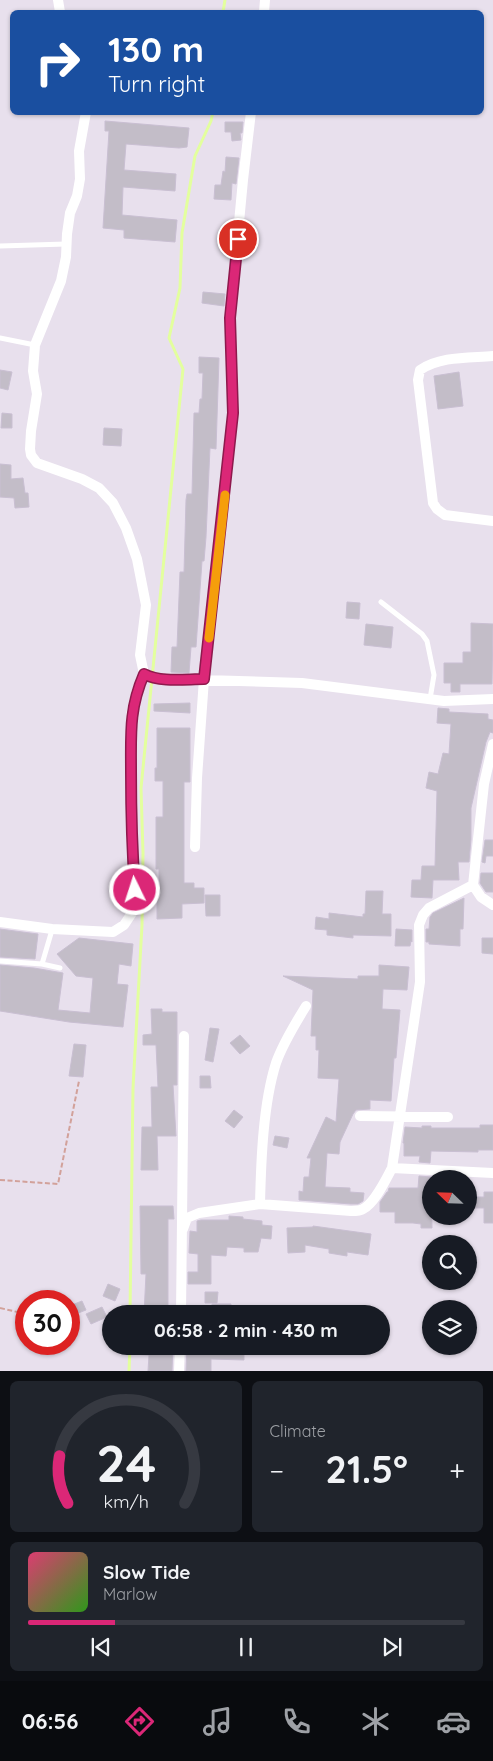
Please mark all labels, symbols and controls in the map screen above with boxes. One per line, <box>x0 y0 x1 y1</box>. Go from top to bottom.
text: 130 m <box>108 27 204 71</box>
icon: right <box>25 30 90 95</box>
text: Turn right <box>108 70 205 98</box>
pin <box>217 218 259 260</box>
icon: arrive <box>224 225 252 253</box>
position arrow <box>108 863 160 915</box>
north arrow <box>422 1170 478 1225</box>
map controls <box>422 1170 477 1355</box>
button: search <box>422 1235 477 1290</box>
speed limit sign: 30 <box>15 1290 80 1355</box>
button: layers <box>422 1300 477 1355</box>
text: 06:58 · 2 min · 430 m <box>154 1318 338 1342</box>
text: Climate <box>270 1421 326 1441</box>
text: 24 <box>96 1430 156 1495</box>
text: 21.5° <box>325 1445 408 1493</box>
text: − <box>270 1453 284 1488</box>
text: + <box>449 1453 465 1488</box>
text: km/h <box>103 1490 148 1512</box>
text: Slow Tide <box>103 1560 191 1584</box>
text: Marlow <box>103 1584 157 1604</box>
icon: previous <box>87 1633 115 1661</box>
icon: pause <box>232 1633 260 1661</box>
icon: next <box>378 1633 406 1661</box>
icon: directions <box>122 1704 157 1739</box>
icon: music <box>200 1704 235 1739</box>
icon: phone <box>279 1704 314 1739</box>
icon: climate <box>358 1704 393 1739</box>
icon: car <box>436 1704 471 1739</box>
text: 06:56 <box>22 1707 78 1735</box>

